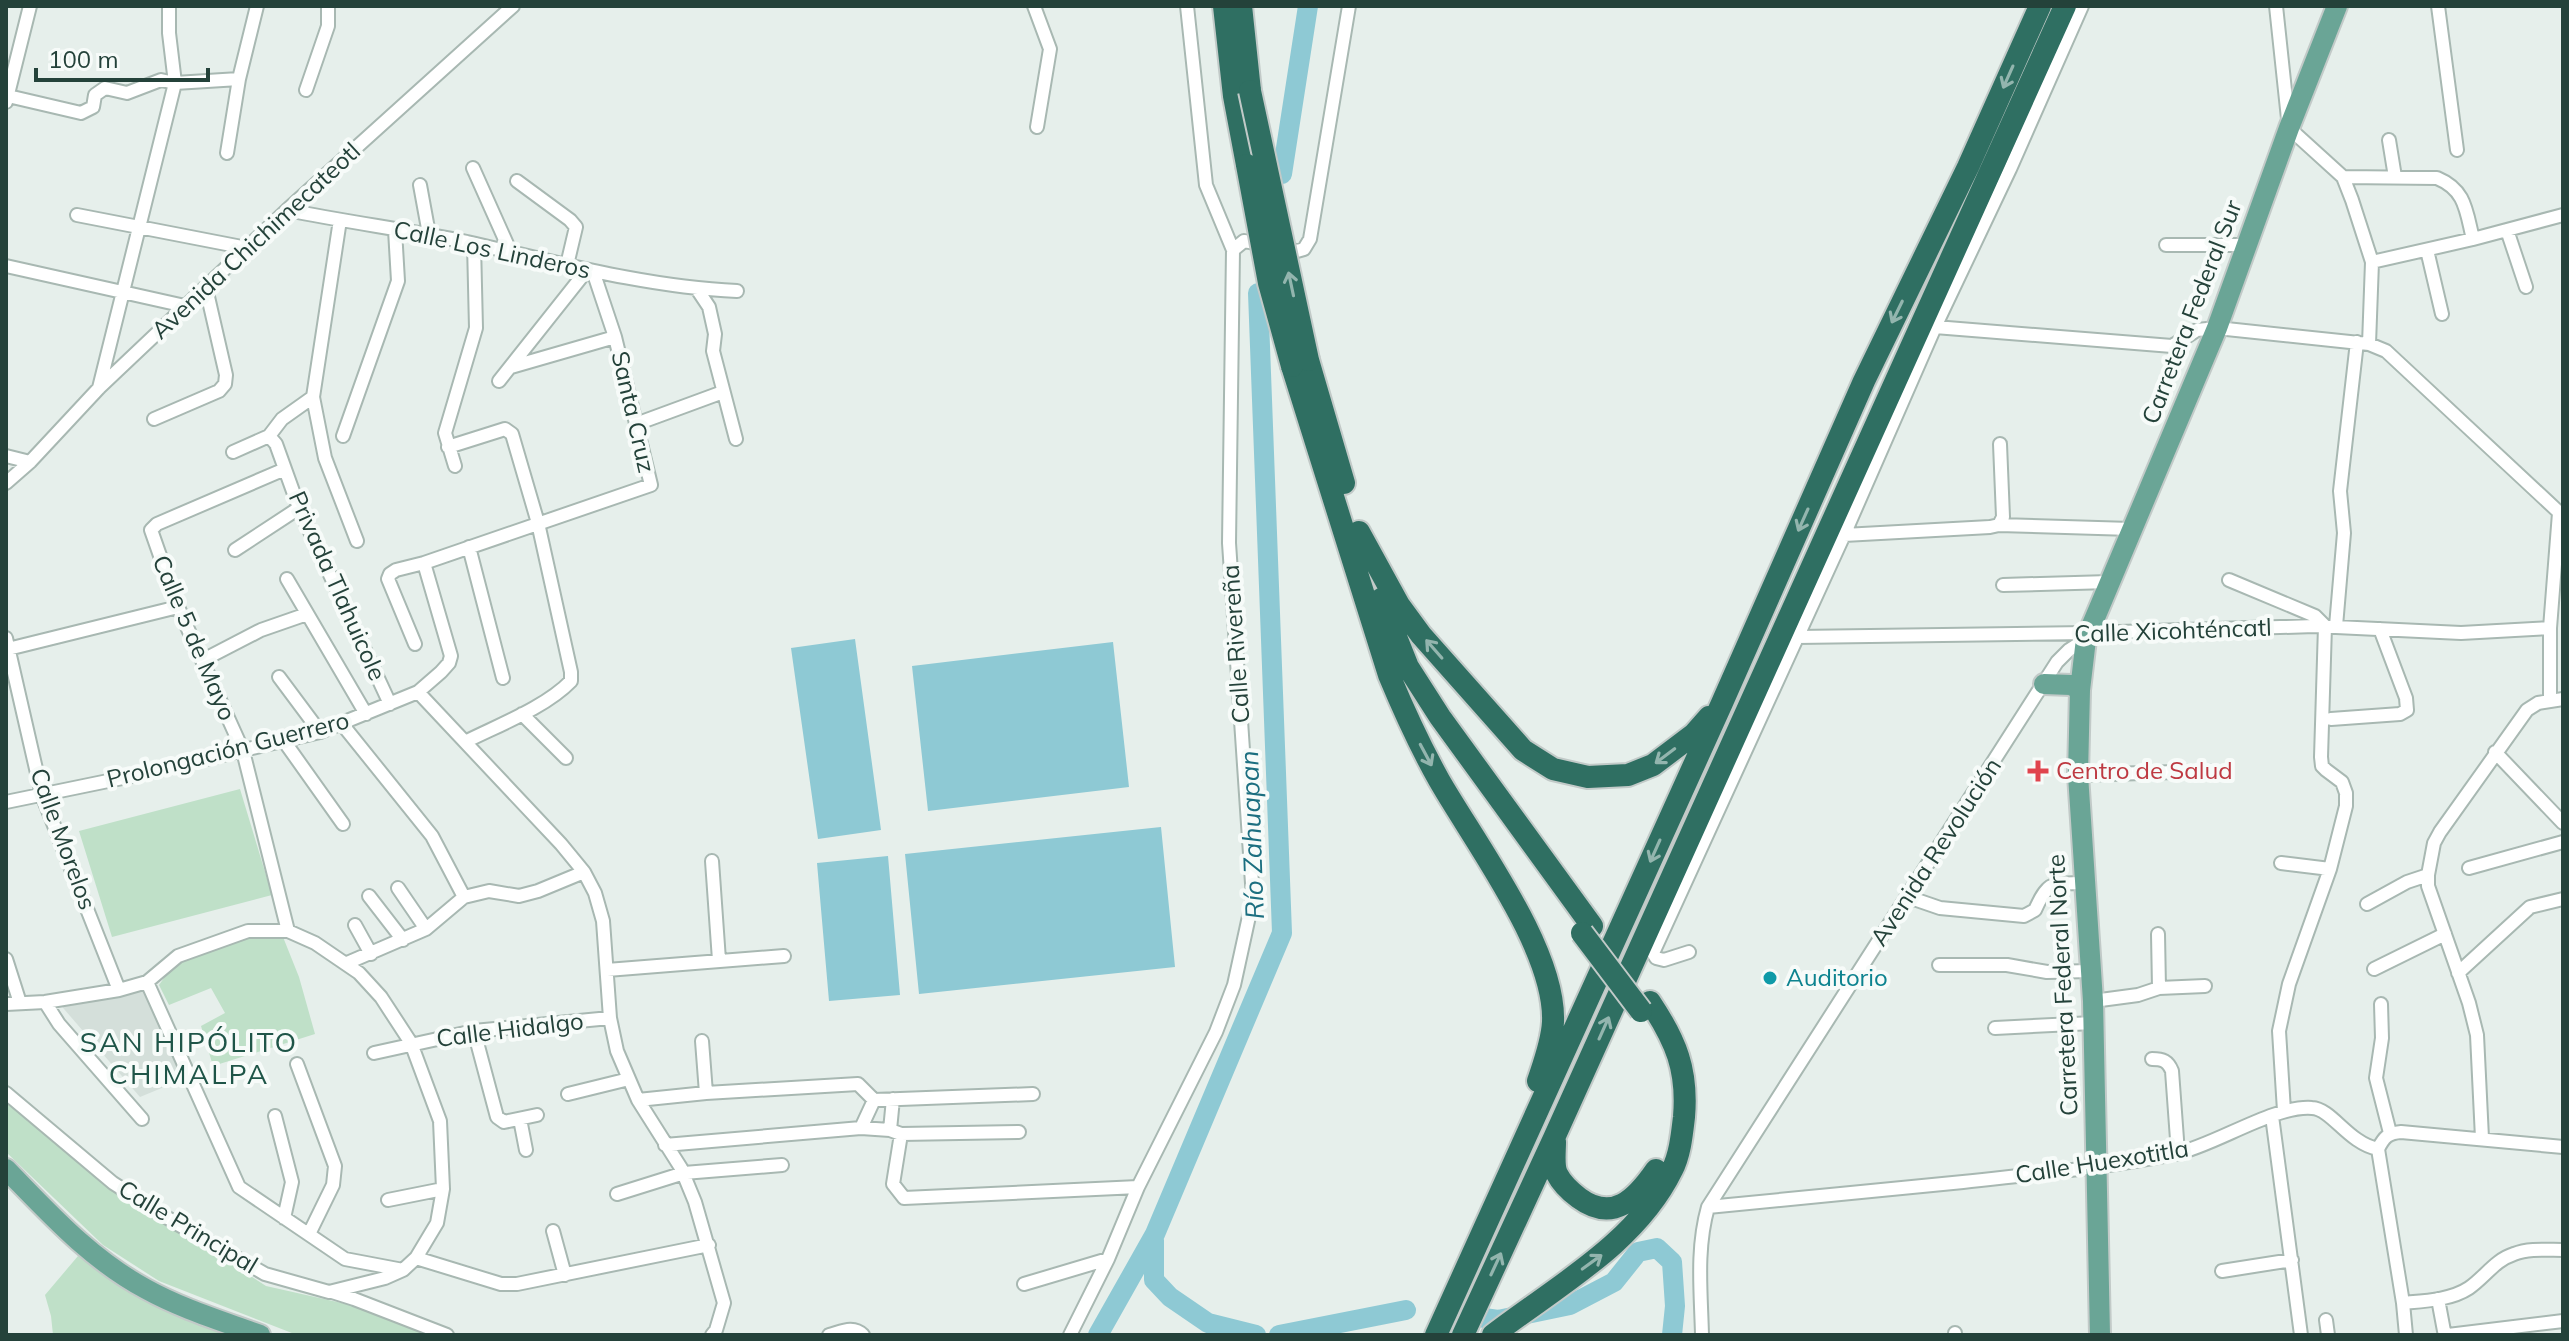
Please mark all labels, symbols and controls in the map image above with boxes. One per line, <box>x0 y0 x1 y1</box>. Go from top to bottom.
scale bar <box>36 32 208 82</box>
text: 100 m <box>48 44 119 74</box>
one-way arrow <box>2000 64 2015 89</box>
street label: Avenida Chichimecateotl <box>145 136 366 345</box>
street label: Carretera Federal Sur <box>2135 195 2248 428</box>
street label: Calle Los Linderos <box>391 214 593 285</box>
one-way arrow <box>1283 271 1298 297</box>
one-way arrow <box>1889 300 1904 324</box>
street label: Santa Cruz <box>605 348 663 476</box>
street label: Privada Tlahuicole <box>283 486 393 685</box>
one-way arrow <box>1794 508 1809 532</box>
street label: Calle 5 de Mayo <box>147 550 243 725</box>
street label: Calle Rivereña <box>1214 564 1256 725</box>
street label: Calle Xicohténcatl <box>2074 612 2272 648</box>
one-way arrow <box>1425 640 1443 660</box>
street label: Prolongación Guerrero <box>103 704 352 794</box>
one-way arrow <box>1418 742 1434 766</box>
one-way arrow <box>1655 747 1676 764</box>
water label: Río Zahuapan <box>1232 750 1271 920</box>
street label: Avenida Revolución <box>1863 752 2007 951</box>
place label: Centro de Salud <box>2056 755 2233 785</box>
marker: Centro de Salud <box>2027 760 2049 782</box>
street label: Calle Morelos <box>24 764 103 914</box>
one-way arrow <box>1647 838 1662 862</box>
street label: Carretera Federal Norte <box>2040 853 2084 1117</box>
place label: Auditorio <box>1786 962 1888 992</box>
marker: Auditorio <box>1761 969 1779 987</box>
street label: Calle Hidalgo <box>435 1005 585 1053</box>
one-way arrow <box>1598 1016 1613 1041</box>
district label: SAN HIPÓLITO CHIMALPA <box>80 1024 298 1091</box>
street label: Calle Huexotitla <box>2013 1132 2191 1190</box>
street label: Calle Principal <box>113 1173 264 1279</box>
one-way arrow <box>1489 1252 1504 1277</box>
one-way arrow <box>1580 1253 1602 1270</box>

